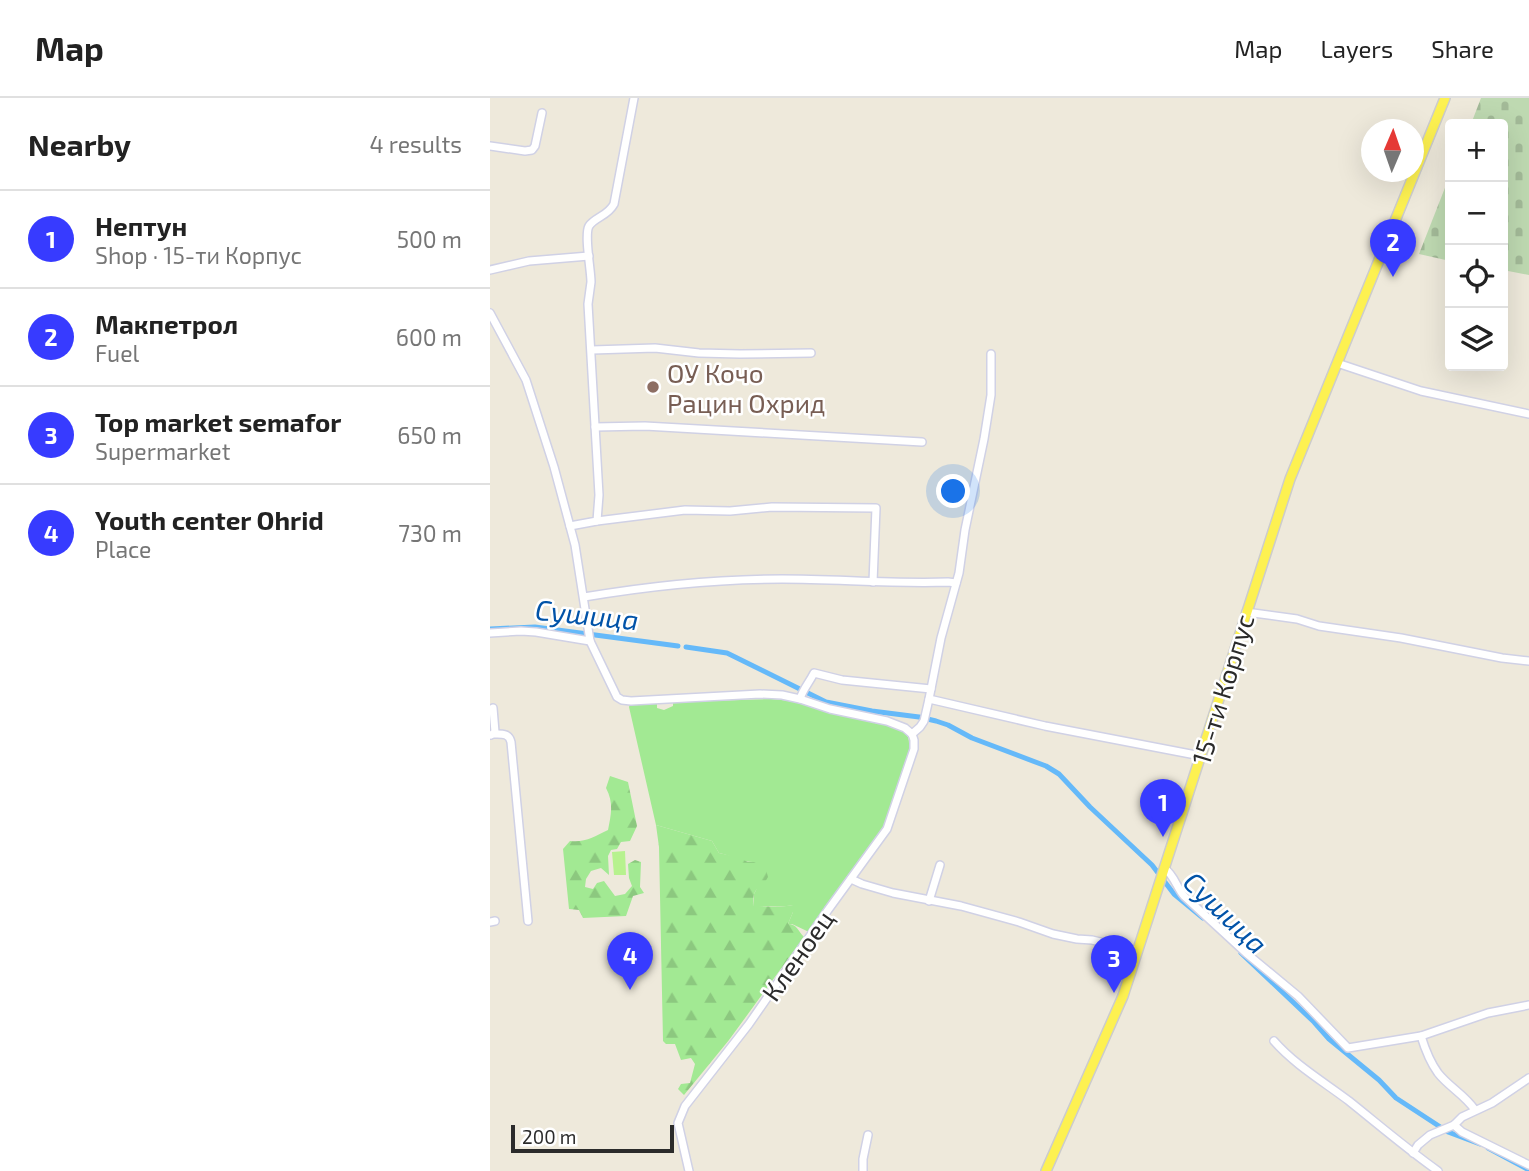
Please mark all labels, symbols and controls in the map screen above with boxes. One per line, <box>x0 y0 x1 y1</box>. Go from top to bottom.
text: Map <box>35 28 104 68</box>
text: Map <box>1234 34 1282 63</box>
text: Layers <box>1320 34 1393 63</box>
text: Share <box>1431 34 1494 63</box>
north arrow <box>1361 119 1424 182</box>
map controls <box>1445 119 1508 371</box>
button: + <box>1445 119 1508 182</box>
text: Nearby <box>28 126 131 162</box>
text: 4 results <box>370 130 462 158</box>
button: − <box>1445 182 1508 245</box>
text: Нептун <box>95 210 187 241</box>
pin: 2 <box>1370 219 1416 277</box>
text: 1 <box>46 225 56 253</box>
text: 500 m <box>397 225 462 253</box>
text: Shop · 15-ти Корпус <box>95 241 302 269</box>
button: locate <box>1445 245 1508 308</box>
text: Макпетрол <box>95 308 238 339</box>
button: layers <box>1445 308 1508 371</box>
text: 2 <box>44 323 58 351</box>
text: 600 m <box>396 323 462 351</box>
text: Fuel <box>95 339 139 367</box>
place label: ОУ Кочо Рацин Охрид <box>667 357 825 418</box>
marker: ОУ Кочо Рацин Охрид <box>645 379 661 395</box>
text: Top market semafor <box>95 406 341 437</box>
text: 3 <box>44 421 58 449</box>
text: 650 m <box>397 421 462 449</box>
text: Supermarket <box>95 437 230 465</box>
your location <box>936 474 970 508</box>
text: Youth center Ohrid <box>95 504 324 535</box>
text: 4 <box>44 519 58 547</box>
text: 730 m <box>398 519 462 547</box>
text: Place <box>95 535 151 563</box>
water label: Сушица <box>534 592 640 636</box>
street label: 15-ти Корпус <box>1184 610 1261 768</box>
pin: 1 <box>1140 779 1186 837</box>
water label: Сушица <box>1177 864 1275 960</box>
street label: Кленоец <box>755 904 839 1006</box>
pin: 4 <box>607 932 653 990</box>
pin: 3 <box>1091 935 1137 993</box>
scale bar <box>511 1122 674 1154</box>
text: 200 m <box>522 1125 576 1148</box>

